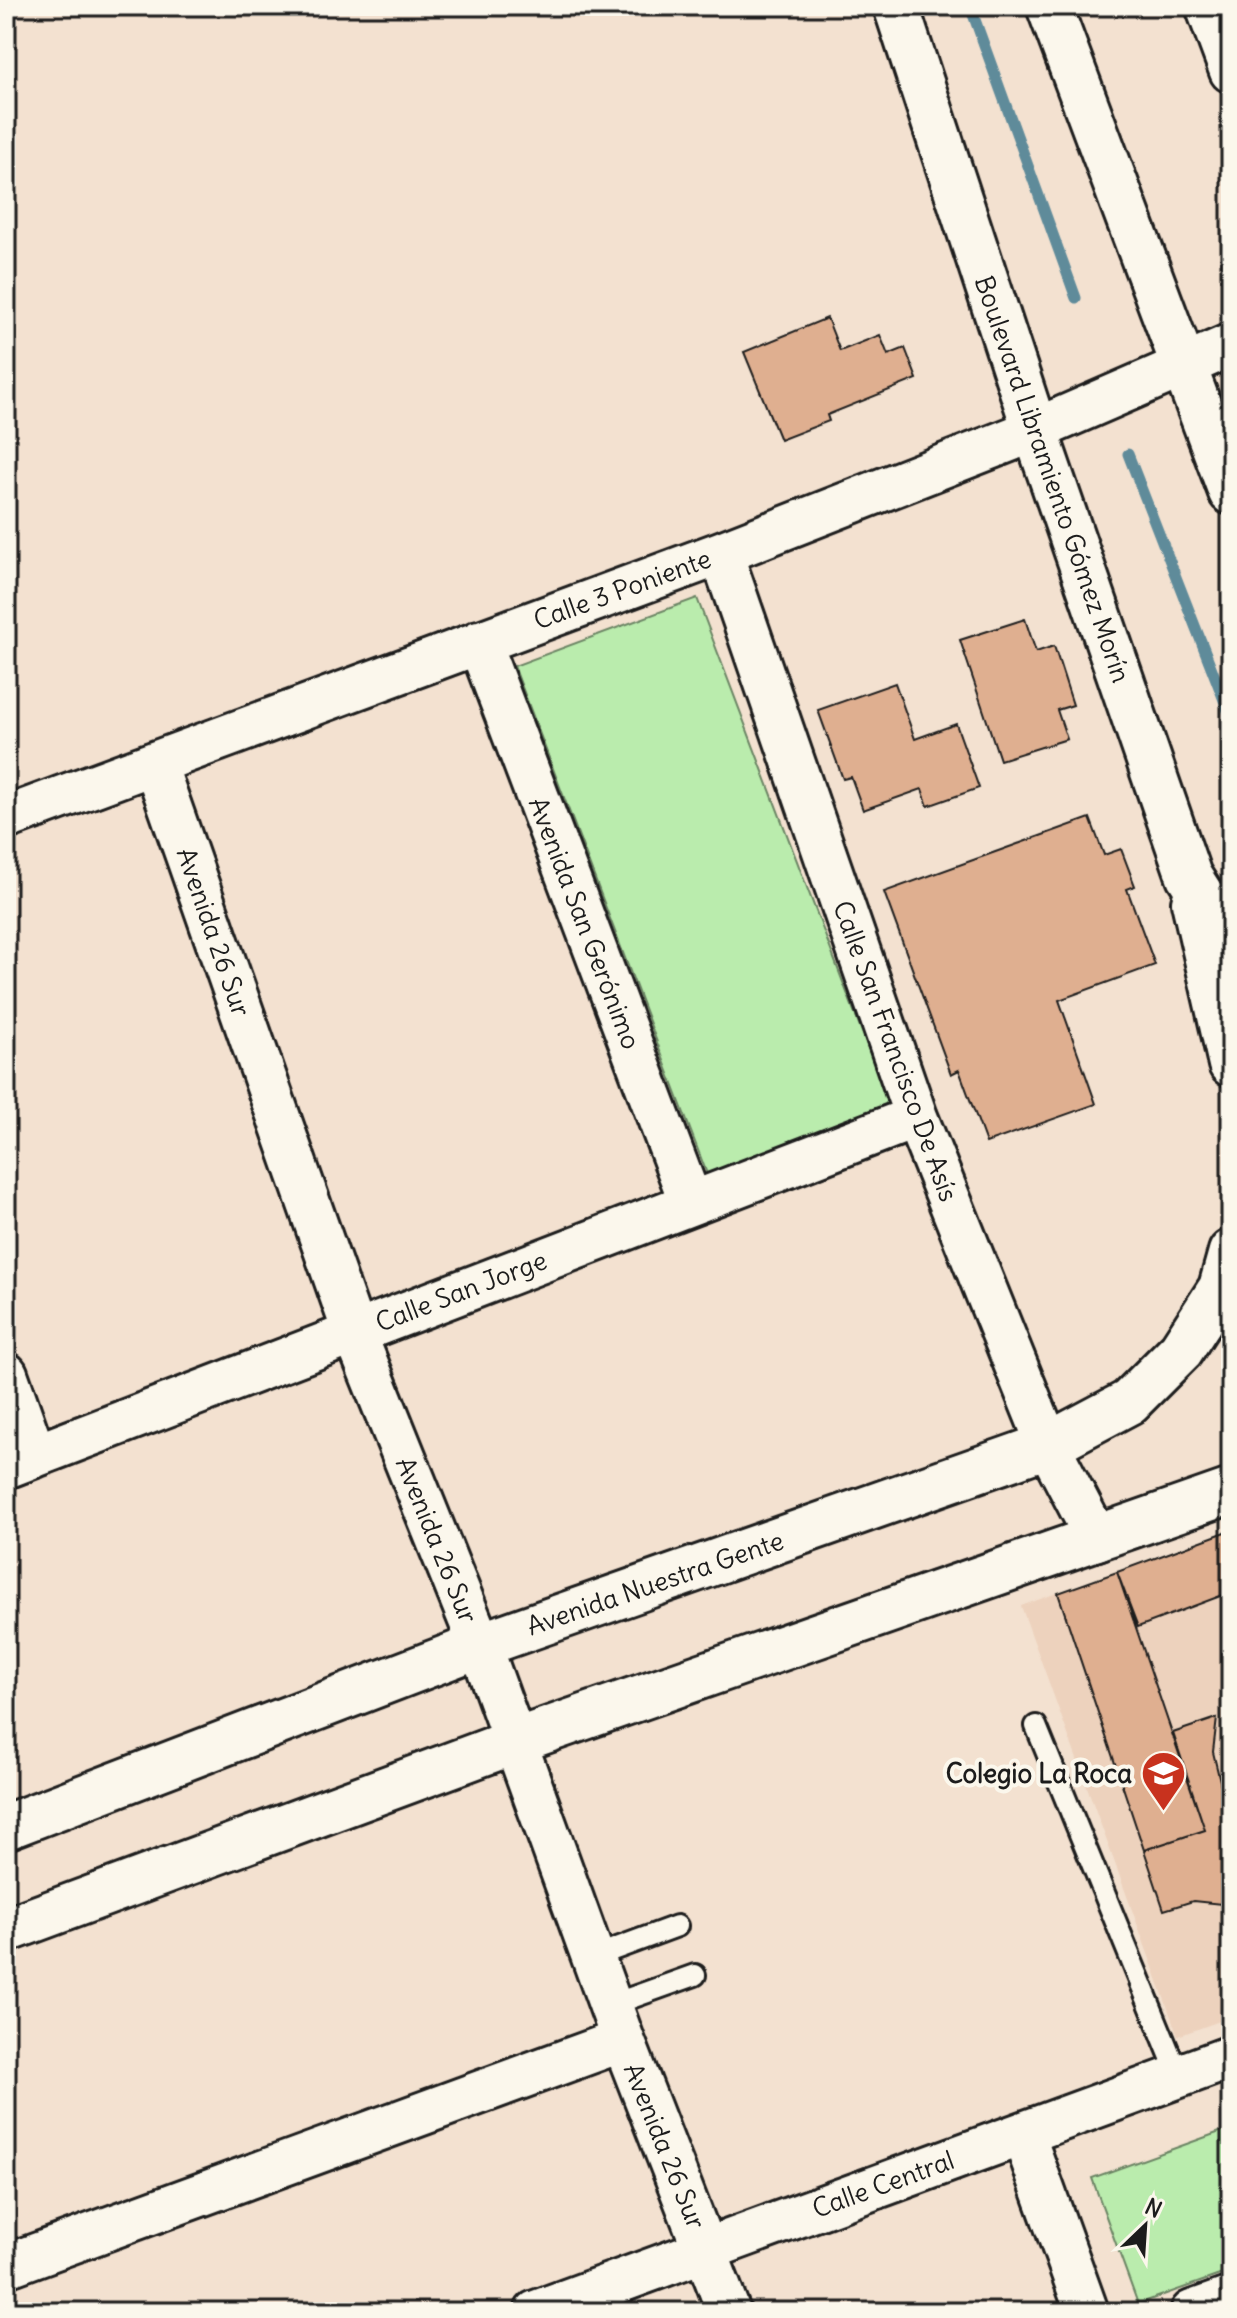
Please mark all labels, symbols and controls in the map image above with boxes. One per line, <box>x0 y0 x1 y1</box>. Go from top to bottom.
street label: Boulevard Libramiento Gómez Morín <box>968 271 1138 687</box>
street label: Calle 3 Poniente <box>529 542 715 636</box>
street label: Avenida San Gerónimo <box>522 792 648 1054</box>
street label: Avenida 26 Sur <box>170 843 258 1021</box>
street label: Calle San Francisco De Asís <box>826 896 966 1206</box>
street label: Calle San Jorge <box>371 1243 551 1339</box>
street label: Avenida 26 Sur <box>389 1452 485 1628</box>
street label: Avenida Nuestra Gente <box>522 1524 788 1642</box>
school or university icon: Colegio La Roca <box>1139 1749 1187 1812</box>
place label: Colegio La Roca <box>946 1757 1132 1790</box>
street label: Avenida 26 Sur <box>617 2058 713 2234</box>
street label: Calle Central <box>808 2143 958 2225</box>
north arrow <box>1105 2186 1185 2266</box>
text: N <box>1141 2192 1166 2224</box>

